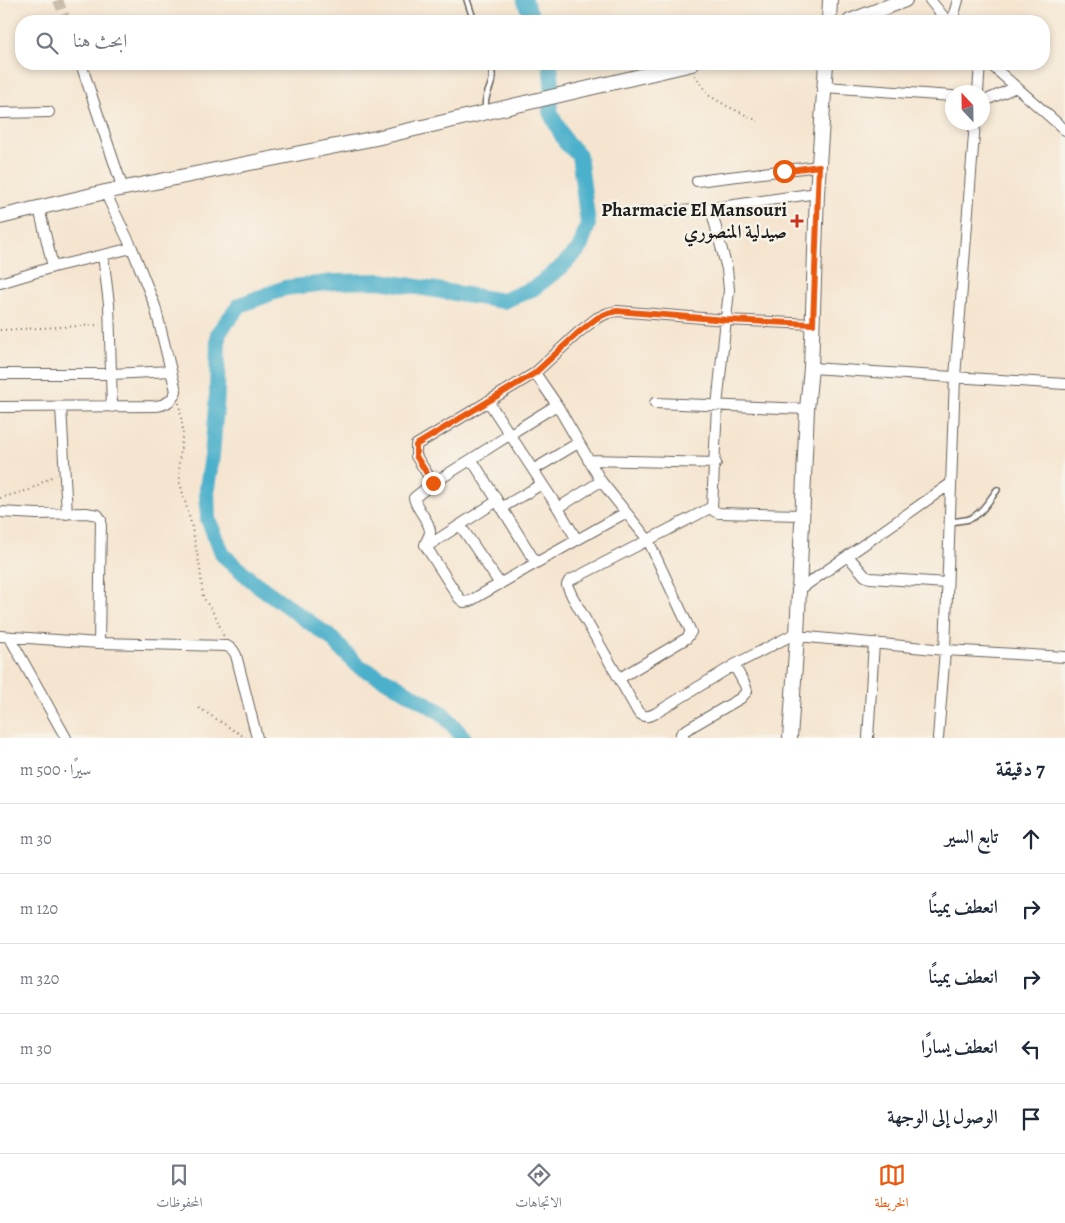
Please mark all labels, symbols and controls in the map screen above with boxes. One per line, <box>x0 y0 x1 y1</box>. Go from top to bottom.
search box <box>15 15 1050 70</box>
text: ابحث هنا <box>73 28 127 54</box>
icon: search <box>33 29 61 57</box>
north arrow <box>945 85 990 130</box>
route start <box>773 160 796 183</box>
place label: Pharmacie El Mansouri صيدلية المنصوري <box>601 197 787 247</box>
marker: Pharmacie El Mansouri صيدلية المنصوري <box>791 215 803 227</box>
route end <box>422 472 445 495</box>
text: 7 دقيقة <box>996 755 1045 783</box>
text: سيرًا · 500 m <box>20 759 91 781</box>
text: تابع السير <box>945 824 998 850</box>
icon: ahead <box>1017 825 1045 853</box>
text: 30 m <box>20 828 52 850</box>
text: انعطف يمينًا <box>928 894 998 920</box>
icon: right <box>1017 895 1045 923</box>
text: 120 m <box>20 898 58 920</box>
text: انعطف يمينًا <box>928 964 998 990</box>
icon: right <box>1017 965 1045 993</box>
text: 320 m <box>20 968 59 990</box>
text: انعطف يسارًا <box>921 1034 998 1060</box>
icon: left <box>1017 1035 1045 1063</box>
text: 30 m <box>20 1038 52 1060</box>
text: الوصول إلى الوجهة <box>887 1104 998 1130</box>
icon: arrive <box>1017 1105 1045 1133</box>
tab: المحفوظات <box>156 1161 203 1216</box>
tab: الاتجاهات <box>515 1161 562 1216</box>
tab: الخريطة <box>875 1161 909 1216</box>

